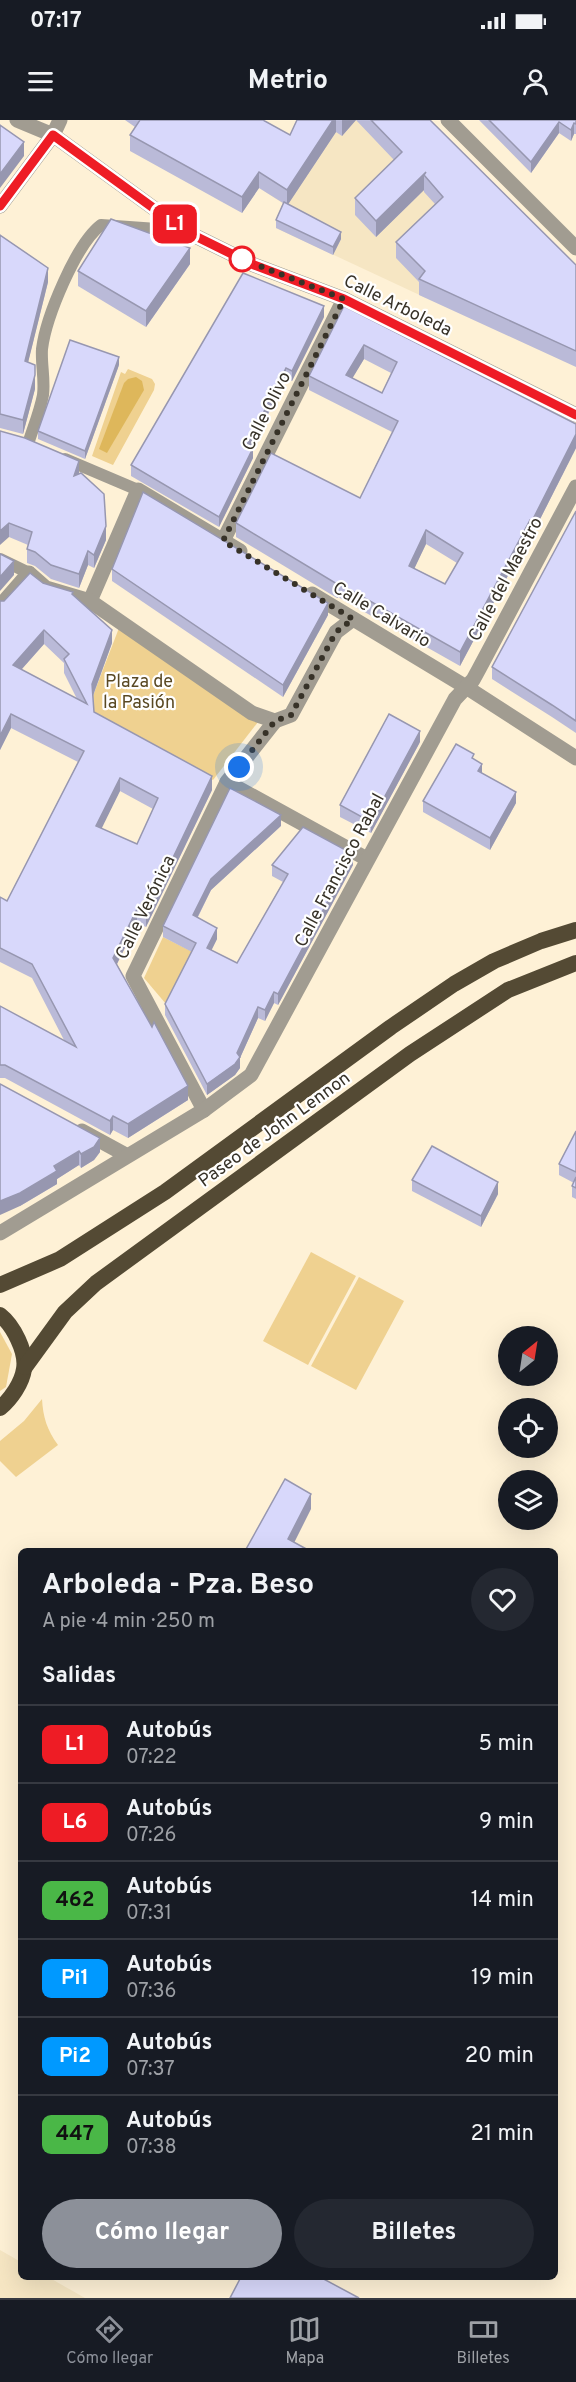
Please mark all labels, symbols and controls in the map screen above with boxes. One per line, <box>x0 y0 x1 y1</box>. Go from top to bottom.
text: 07:17 <box>30 8 82 35</box>
text: Metrio <box>248 64 328 98</box>
icon: menu <box>24 65 57 98</box>
icon: person <box>519 65 552 98</box>
line badge: L1 <box>148 204 202 244</box>
text: L1 <box>165 211 185 238</box>
unlabelled marker <box>229 246 255 272</box>
street label: Calle Arboleda <box>339 270 455 342</box>
street label: Calle Olivo <box>238 368 297 455</box>
street label: Calle del Maestro <box>464 514 549 646</box>
street label: Calle Calvario <box>328 577 434 654</box>
park label: Plaza de la Pasión <box>103 671 175 715</box>
your location <box>224 752 254 782</box>
street label: Calle Francisco Rabal <box>290 790 391 952</box>
street label: Calle Verónica <box>111 852 182 964</box>
street label: Paseo de John Lennon <box>194 1067 355 1193</box>
north arrow <box>498 1326 558 1386</box>
map controls <box>498 1326 558 1530</box>
button: locate <box>498 1398 558 1458</box>
button: layers <box>498 1470 558 1530</box>
text: Arboleda - Pza. Beso <box>42 1568 314 1604</box>
button: heart <box>471 1568 534 1631</box>
text: A pie · 4 min · 250 m <box>42 1609 215 1635</box>
text: Salidas <box>42 1663 116 1690</box>
text: Autobús <box>126 1718 212 1745</box>
text: L1 <box>65 1731 85 1758</box>
text: 5 min <box>479 1731 534 1758</box>
text: 07:22 <box>126 1745 177 1771</box>
text: Autobús <box>126 1796 212 1823</box>
text: L6 <box>63 1809 87 1836</box>
text: 9 min <box>479 1809 534 1836</box>
text: 07:26 <box>126 1823 177 1849</box>
text: Autobús <box>126 1874 212 1901</box>
text: 462 <box>55 1887 95 1914</box>
text: 14 min <box>471 1887 534 1914</box>
text: 07:31 <box>126 1901 172 1927</box>
text: Autobús <box>126 1952 212 1979</box>
text: Pi1 <box>61 1965 89 1992</box>
text: 19 min <box>471 1965 534 1992</box>
text: 07:36 <box>126 1979 176 2005</box>
text: Autobús <box>126 2030 212 2057</box>
text: Pi2 <box>59 2043 91 2070</box>
text: 20 min <box>465 2043 534 2070</box>
text: 07:37 <box>126 2057 175 2083</box>
text: Autobús <box>126 2108 212 2135</box>
text: 447 <box>56 2121 94 2148</box>
text: 21 min <box>471 2121 534 2148</box>
text: 07:38 <box>126 2135 177 2161</box>
button: Cómo llegar <box>42 2199 282 2268</box>
button: Billetes <box>294 2199 534 2268</box>
tab: Cómo llegar <box>66 2313 153 2369</box>
tab: Mapa <box>286 2313 324 2369</box>
tab: Billetes <box>457 2313 510 2369</box>

